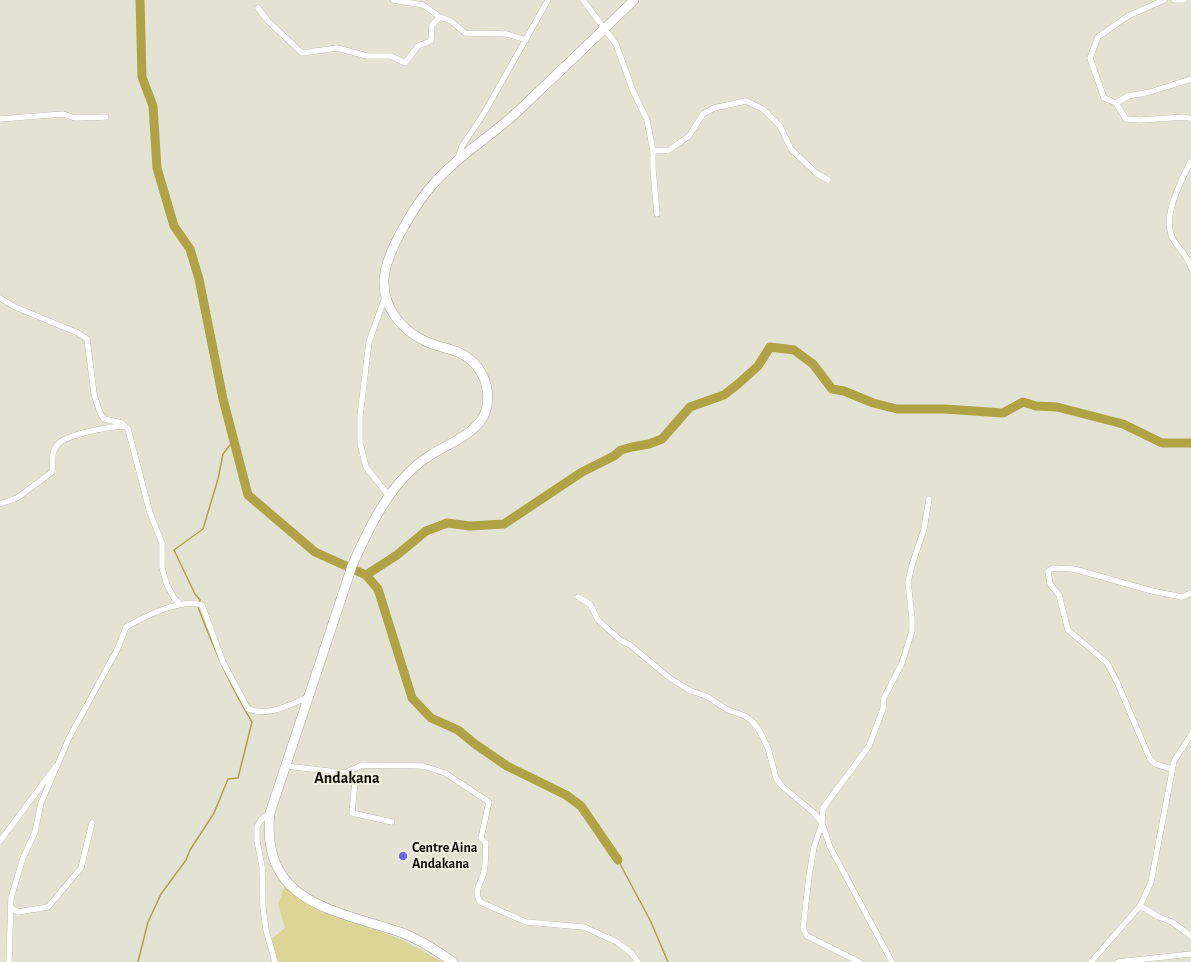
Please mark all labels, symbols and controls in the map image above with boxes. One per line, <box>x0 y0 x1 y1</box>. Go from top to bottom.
district label: Andakana <box>314 768 380 788</box>
place label: Centre Aina Andakana <box>412 840 478 872</box>
marker: Centre Aina Andakana <box>397 850 409 862</box>

